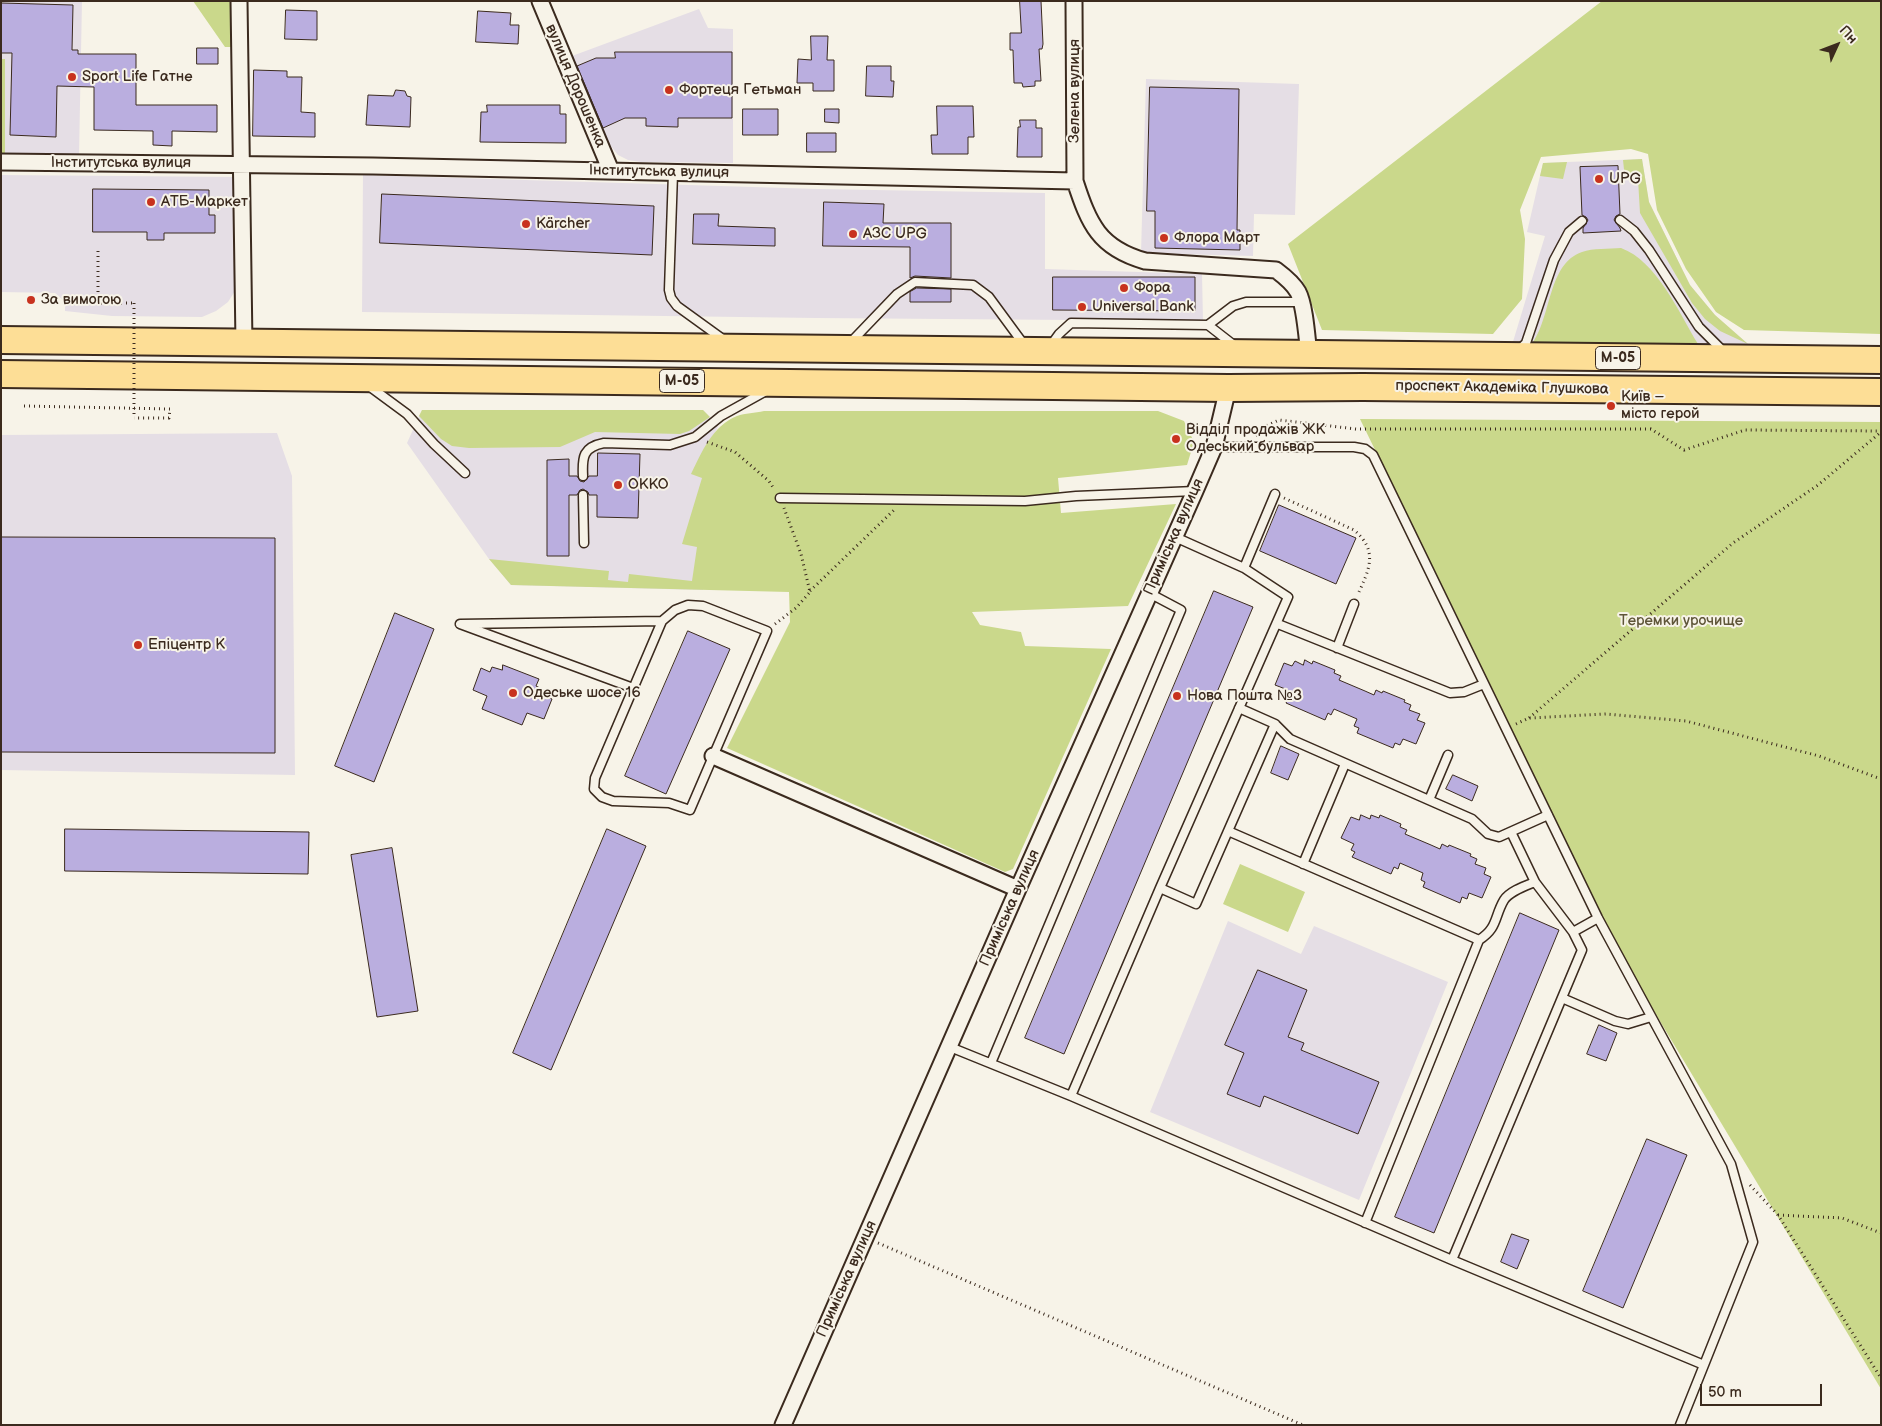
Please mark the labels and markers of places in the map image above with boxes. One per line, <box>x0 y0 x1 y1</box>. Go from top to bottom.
place label: Sport Life Гатне <box>82 68 193 86</box>
marker: Sport Life Гатне <box>66 71 78 83</box>
place label: Фортеця Гетьман <box>679 81 801 99</box>
marker: Фортеця Гетьман <box>663 84 675 96</box>
place label: UPG <box>1609 170 1641 188</box>
marker: UPG <box>1593 173 1605 185</box>
place label: АТБ-Маркет <box>161 193 248 211</box>
marker: АТБ-Маркет <box>145 196 157 208</box>
place label: Kärcher <box>536 215 590 233</box>
marker: Kärcher <box>520 218 532 230</box>
place label: АЗС UPG <box>863 225 927 243</box>
marker: АЗС UPG <box>847 228 859 240</box>
place label: Флора Март <box>1174 229 1260 247</box>
marker: Флора Март <box>1158 232 1170 244</box>
place label: Фора <box>1134 279 1171 297</box>
marker: Фора <box>1118 282 1130 294</box>
place label: За вимогою <box>41 291 121 309</box>
marker: За вимогою <box>25 294 37 306</box>
place label: Universal Bank <box>1092 298 1194 316</box>
marker: Universal Bank <box>1076 301 1088 313</box>
place label: Київ – місто герой <box>1621 388 1700 423</box>
marker: Київ – місто герой <box>1605 400 1617 412</box>
place label: Відділ продажів ЖК Одеський бульвар <box>1186 421 1325 456</box>
marker: Відділ продажів ЖК Одеський бульвар <box>1170 433 1182 445</box>
place label: ОККО <box>628 476 669 494</box>
marker: ОККО <box>612 479 624 491</box>
place label: Епіцентр К <box>148 636 225 654</box>
marker: Епіцентр К <box>132 639 144 651</box>
place label: Одеське шосе 16 <box>523 684 641 702</box>
marker: Одеське шосе 16 <box>507 687 519 699</box>
place label: Нова Пошта №3 <box>1187 687 1302 705</box>
marker: Нова Пошта №3 <box>1171 690 1183 702</box>

